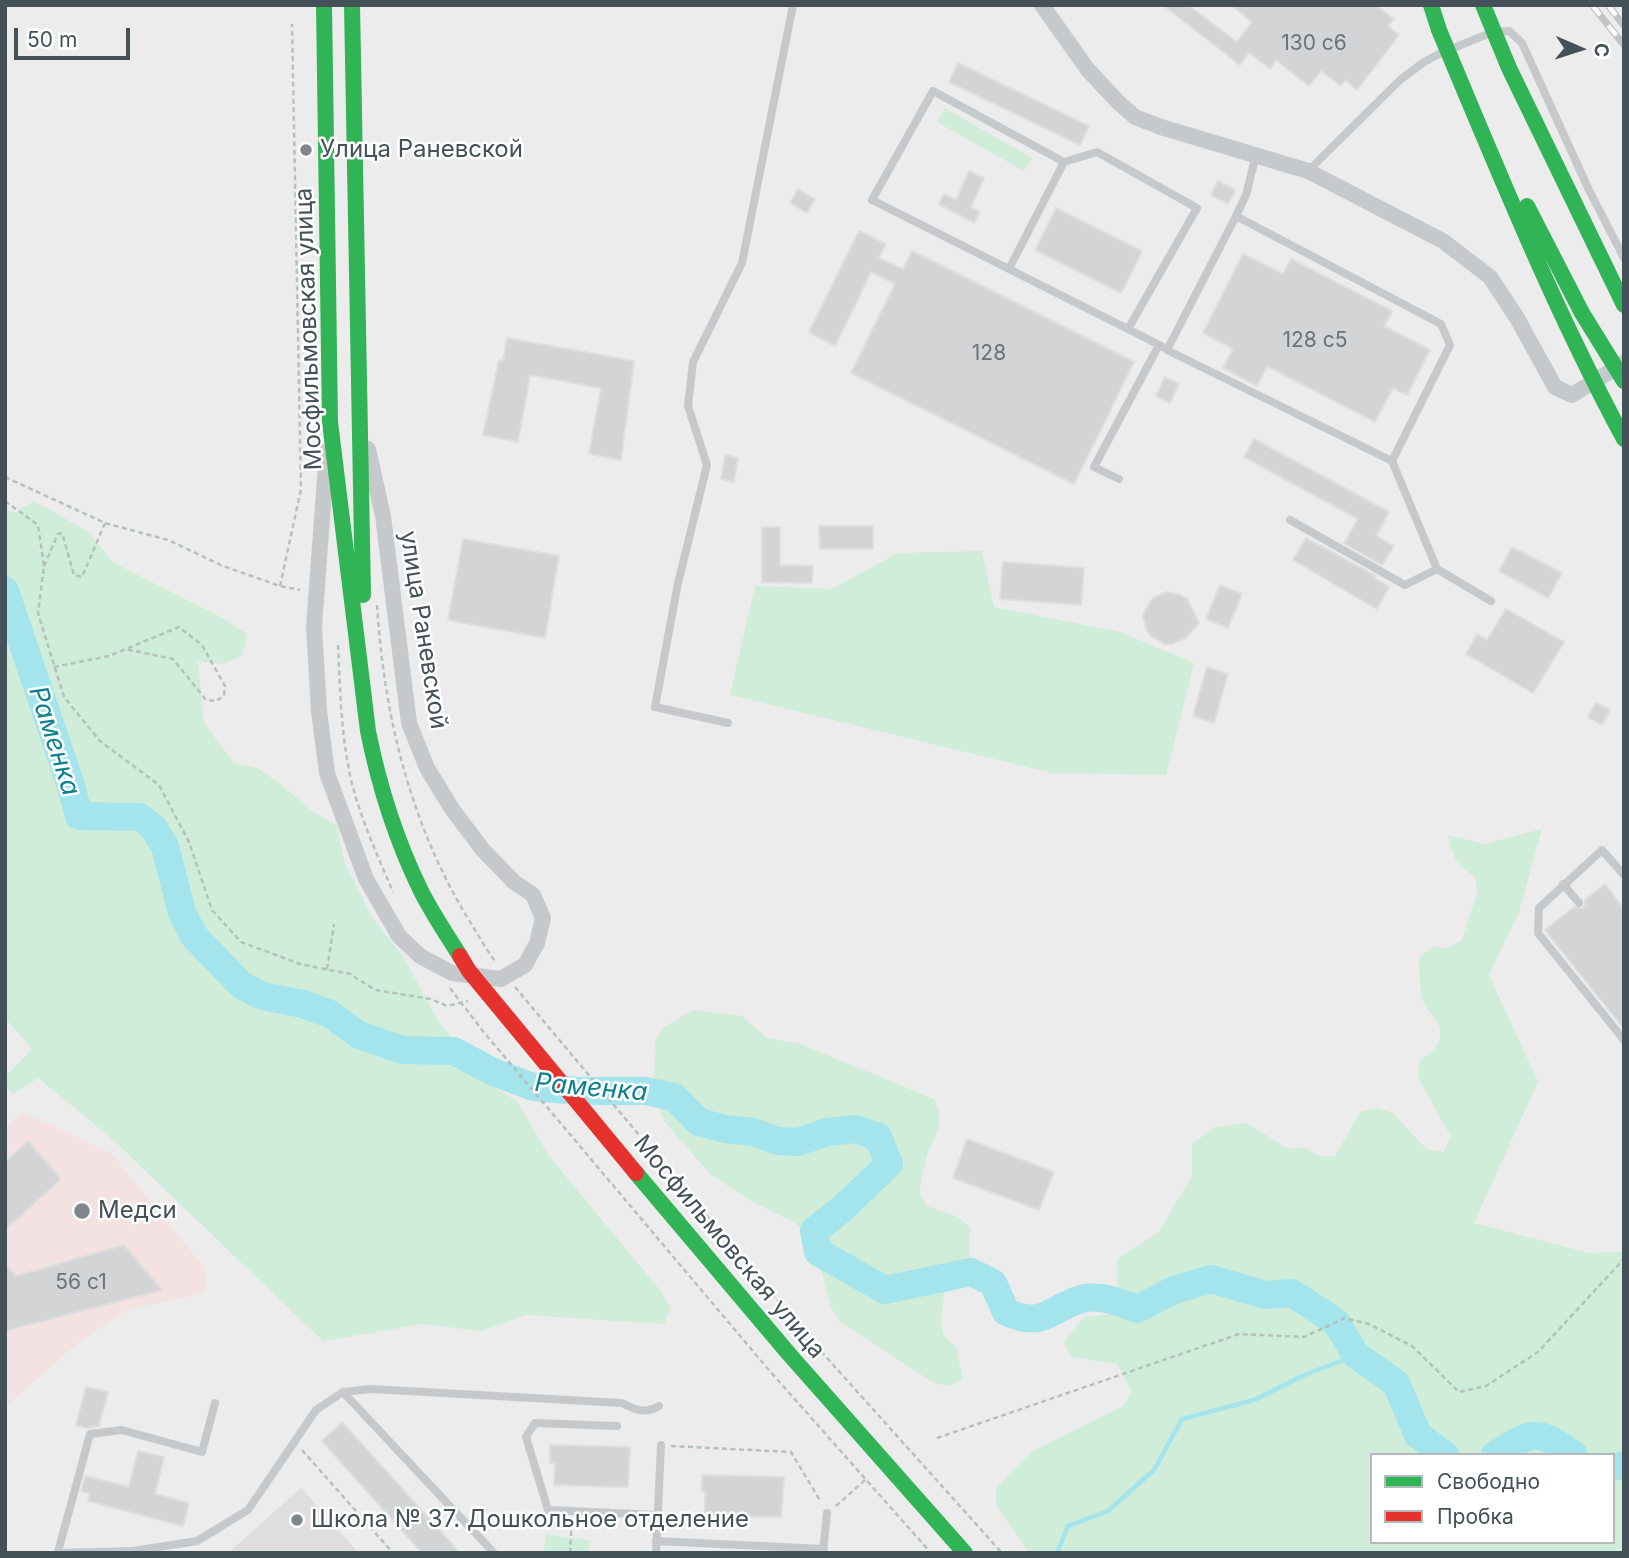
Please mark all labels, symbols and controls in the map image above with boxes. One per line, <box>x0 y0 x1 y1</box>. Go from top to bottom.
scale bar <box>18 14 133 58</box>
north arrow <box>1545 14 1615 84</box>
text: 50 m <box>27 27 77 52</box>
house number: 130 с6 <box>1281 31 1347 57</box>
text: С <box>1590 43 1613 58</box>
place label: Улица Раневской <box>320 136 523 164</box>
marker: Улица Раневской <box>298 142 314 158</box>
street label: Мосфильмовская улица <box>290 187 328 471</box>
house number: 128 с5 <box>1282 328 1348 354</box>
house number: 128 <box>972 341 1006 367</box>
street label: улица Раневской <box>393 529 453 731</box>
water label: Раменка <box>22 682 86 800</box>
water label: Раменка <box>533 1068 649 1108</box>
street label: Мосфильмовская улица <box>627 1129 831 1365</box>
place label: Медси <box>98 1197 177 1225</box>
marker: Медси <box>72 1201 92 1221</box>
house number: 56 с1 <box>55 1270 107 1296</box>
legend <box>1370 1453 1615 1544</box>
text: Свободно <box>1437 1469 1540 1494</box>
text: Пробка <box>1437 1504 1514 1529</box>
place label: Школа № 37. Дошкольное отделение <box>311 1506 749 1534</box>
marker: Школа № 37. Дошкольное отделение <box>289 1512 305 1528</box>

